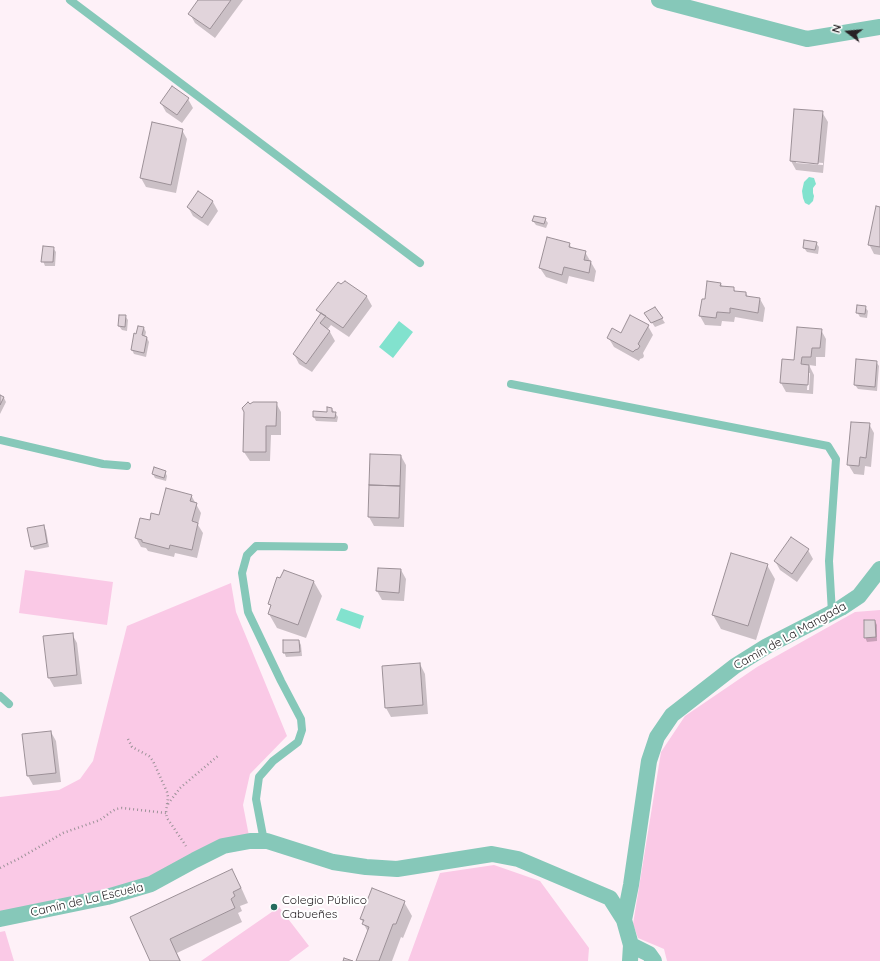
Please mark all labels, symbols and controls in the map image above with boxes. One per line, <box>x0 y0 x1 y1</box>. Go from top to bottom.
north arrow <box>828 12 868 52</box>
text: N <box>829 23 844 35</box>
street label: Camín de La Mangada <box>731 599 849 673</box>
street label: Camín de La Escuela <box>29 880 145 920</box>
place label: Colegio Público Cabueñes <box>282 893 367 921</box>
marker: Colegio Público Cabueñes <box>269 902 279 912</box>

